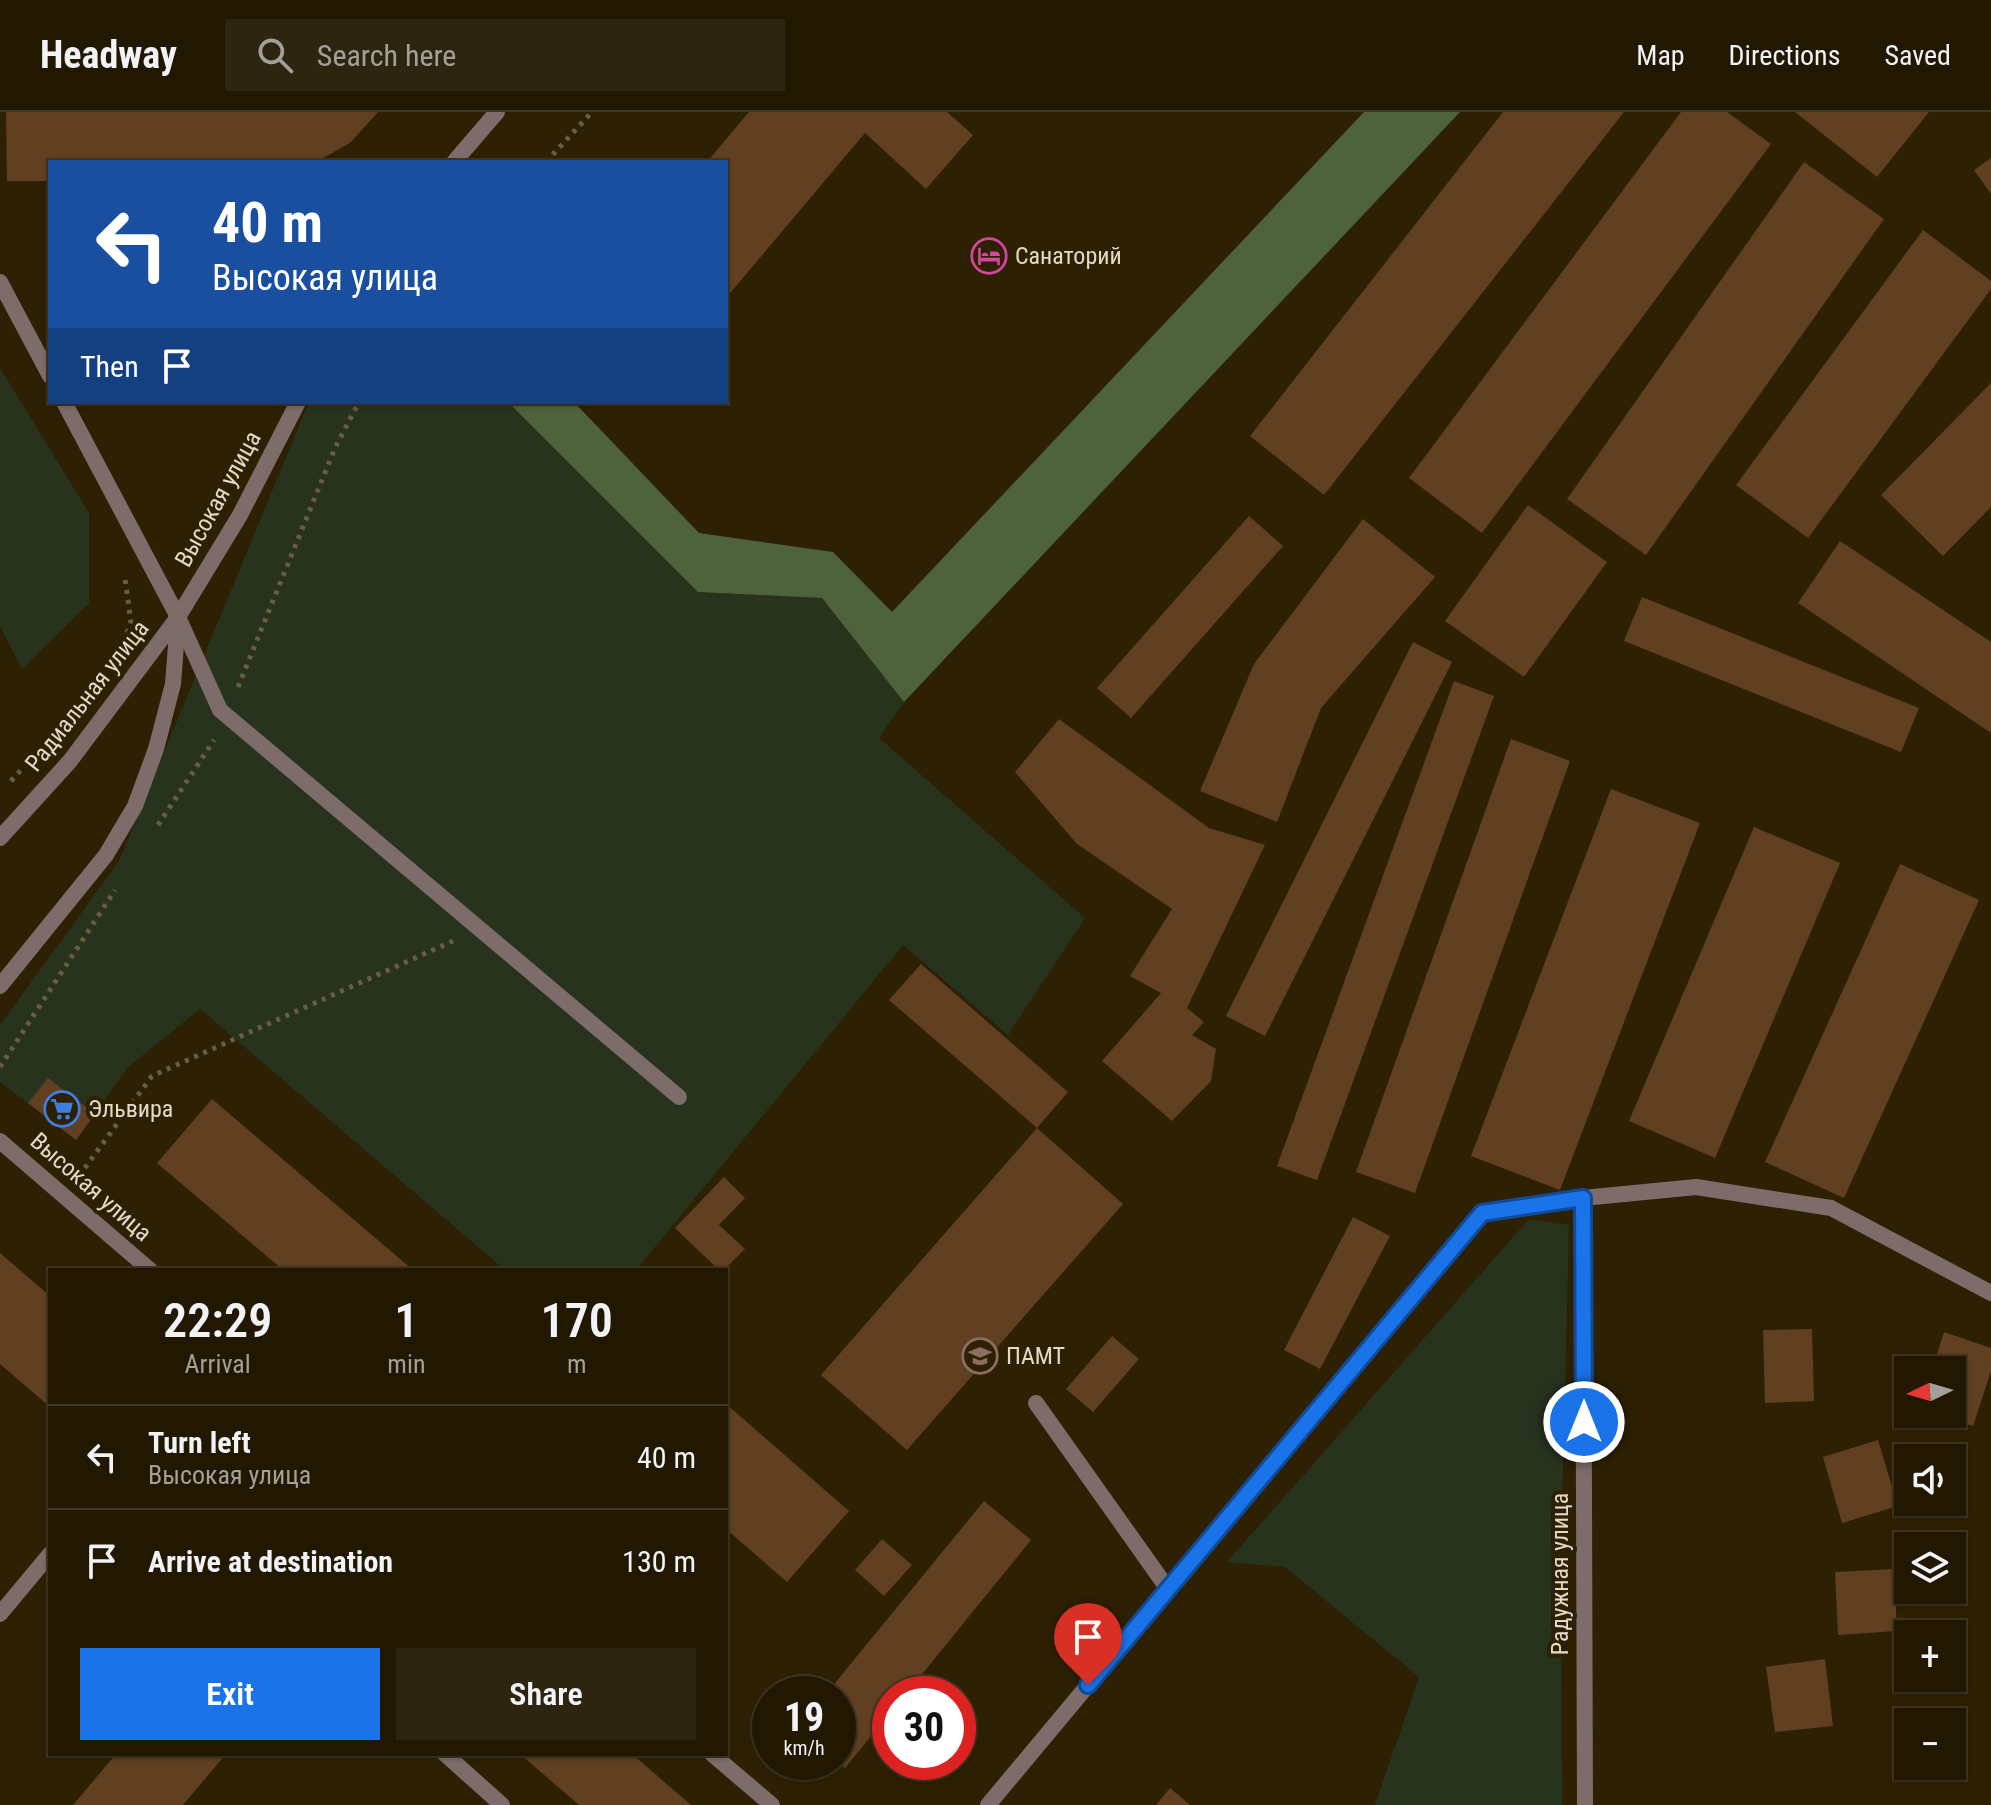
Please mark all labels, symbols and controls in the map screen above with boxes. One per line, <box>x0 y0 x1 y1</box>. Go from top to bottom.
search box <box>225 19 785 91</box>
text: Headway <box>40 33 177 77</box>
icon: search <box>253 33 297 77</box>
text: Search here <box>317 38 456 73</box>
text: Map <box>1636 39 1685 72</box>
text: Directions <box>1729 39 1840 72</box>
text: Saved <box>1884 39 1951 72</box>
text: 40 m <box>212 190 323 256</box>
icon: left <box>80 192 184 296</box>
hotel icon: Санаторий <box>970 237 1008 275</box>
place label: Санаторий <box>1015 242 1122 270</box>
text: Высокая улица <box>212 257 438 299</box>
icon: arrive <box>155 344 199 388</box>
text: Then <box>80 349 139 384</box>
street label: Высокая улица <box>169 426 267 572</box>
street label: Радиальная улица <box>19 615 155 777</box>
supermarket icon: Эльвира <box>43 1090 81 1128</box>
place label: Эльвира <box>88 1095 173 1123</box>
street label: Высокая улица <box>25 1127 157 1247</box>
text: 22:29 <box>163 1292 272 1349</box>
text: 1 <box>394 1292 418 1349</box>
text: 170 <box>541 1292 613 1349</box>
school or university icon: ПАМТ <box>961 1337 999 1375</box>
place label: ПАМТ <box>1006 1342 1065 1370</box>
text: Arrival <box>185 1349 251 1379</box>
text: min <box>387 1349 425 1379</box>
text: m <box>567 1349 587 1379</box>
north arrow <box>1894 1356 1966 1428</box>
map controls <box>1894 1356 1966 1780</box>
position arrow <box>1542 1380 1626 1464</box>
text: Turn left <box>148 1425 251 1460</box>
icon: left <box>80 1435 124 1479</box>
text: 40 m <box>637 1440 696 1475</box>
button: sound <box>1894 1444 1966 1516</box>
text: Высокая улица <box>148 1460 311 1490</box>
street label: Радужная улица <box>1546 1493 1574 1655</box>
button: layers <box>1894 1532 1966 1604</box>
icon: arrive <box>80 1539 124 1583</box>
text: Arrive at destination <box>148 1544 393 1579</box>
text: 130 m <box>622 1544 696 1579</box>
pin <box>1054 1603 1122 1685</box>
icon: arrive <box>1066 1615 1110 1659</box>
button: + <box>1894 1620 1966 1692</box>
button: Exit <box>80 1648 380 1740</box>
button: Share <box>396 1648 696 1740</box>
speed limit sign: 30 <box>872 1676 976 1780</box>
text: 19 <box>784 1694 824 1741</box>
button: − <box>1894 1708 1966 1780</box>
text: km/h <box>783 1736 825 1760</box>

